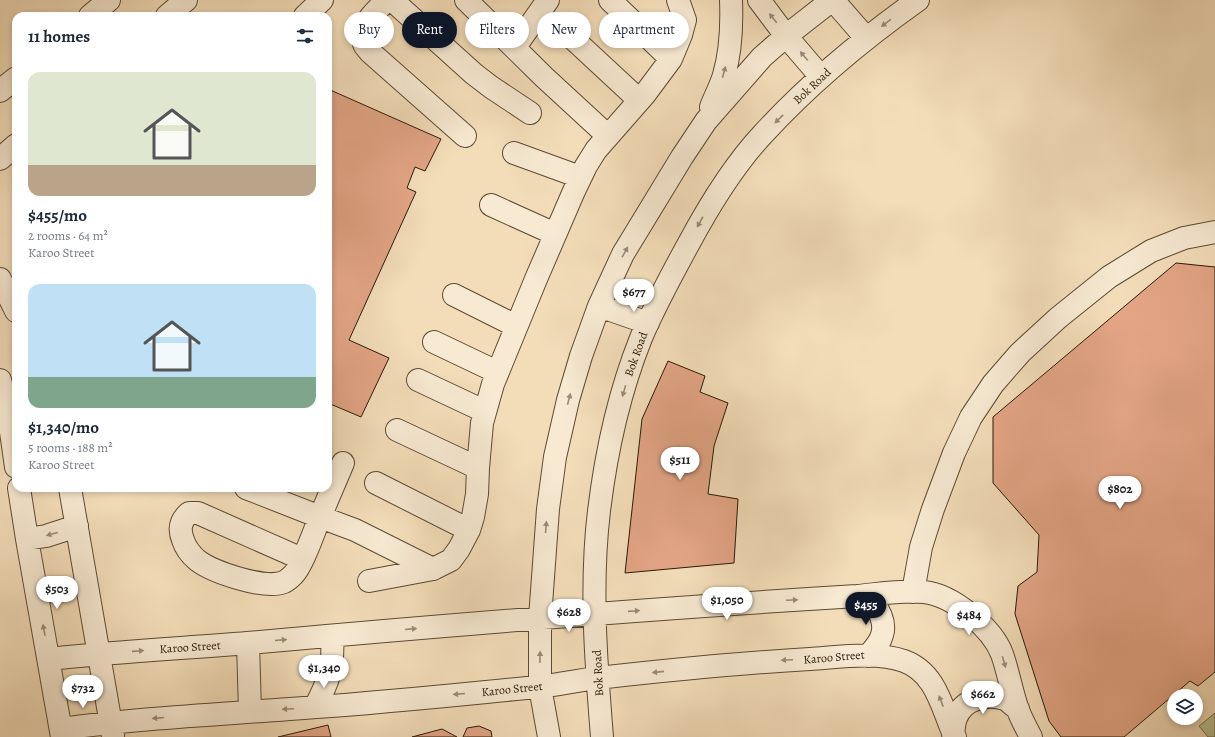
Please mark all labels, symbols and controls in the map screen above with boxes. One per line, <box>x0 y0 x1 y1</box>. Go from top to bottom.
chip: Buy <box>344 12 394 48</box>
chip: Rent <box>402 12 457 48</box>
chip: Filters <box>465 12 529 48</box>
chip: New <box>537 12 591 48</box>
chip: Apartment <box>599 12 689 48</box>
one-way arrow <box>768 12 777 23</box>
one-way arrow <box>881 19 891 27</box>
text: 11 homes <box>28 25 90 48</box>
icon: filters <box>294 25 316 47</box>
one-way arrow <box>799 51 808 62</box>
street label: Bok Road <box>790 64 835 108</box>
one-way arrow <box>722 66 728 78</box>
icon: home <box>136 98 208 170</box>
one-way arrow <box>774 114 784 123</box>
text: $455/mo <box>28 204 87 227</box>
one-way arrow <box>697 216 704 228</box>
text: 2 rooms · 64 m² <box>28 227 108 244</box>
text: Karoo Street <box>28 244 94 261</box>
one-way arrow <box>622 246 628 258</box>
pin: $677 <box>610 279 658 313</box>
text: $677 <box>622 283 646 300</box>
icon: home <box>136 310 208 382</box>
street label: Bok Road <box>621 329 652 379</box>
one-way arrow <box>621 385 627 397</box>
one-way arrow <box>566 393 572 405</box>
text: $1,340/mo <box>28 416 99 439</box>
text: 5 rooms · 188 m² <box>28 439 112 456</box>
pin: $511 <box>656 447 704 481</box>
text: $511 <box>670 451 690 468</box>
text: Karoo Street <box>28 456 94 473</box>
pin: $802 <box>1096 476 1144 510</box>
text: $802 <box>1107 480 1133 497</box>
one-way arrow <box>543 521 550 533</box>
one-way arrow <box>46 531 58 537</box>
pin: $503 <box>33 576 81 610</box>
text: $503 <box>45 580 69 597</box>
pin: $1,050 <box>694 587 760 621</box>
text: $1,050 <box>711 591 743 608</box>
pin: $455 <box>842 592 890 626</box>
one-way arrow <box>786 596 798 603</box>
text: $455 <box>854 596 878 613</box>
pin: $628 <box>545 599 593 633</box>
pin: $484 <box>945 602 993 636</box>
text: $628 <box>557 603 581 620</box>
text: $484 <box>957 606 981 623</box>
one-way arrow <box>628 607 640 614</box>
one-way arrow <box>40 624 46 636</box>
one-way arrow <box>405 626 417 633</box>
street label: Karoo Street <box>159 637 221 657</box>
one-way arrow <box>275 637 287 644</box>
street label: Karoo Street <box>803 646 865 668</box>
one-way arrow <box>132 647 144 654</box>
street label: Bok Road <box>589 649 607 697</box>
one-way arrow <box>537 650 543 663</box>
pin: $1,340 <box>291 655 357 689</box>
one-way arrow <box>781 657 793 664</box>
one-way arrow <box>1001 657 1007 669</box>
text: $1,340 <box>308 659 340 676</box>
one-way arrow <box>652 669 664 676</box>
pin: $732 <box>59 675 107 709</box>
street label: Karoo Street <box>481 678 543 700</box>
text: $732 <box>71 679 95 696</box>
pin: $662 <box>959 681 1007 715</box>
text: $662 <box>971 685 995 702</box>
map controls <box>1167 689 1203 725</box>
button: layers <box>1167 689 1203 725</box>
one-way arrow <box>453 691 465 697</box>
one-way arrow <box>937 694 943 706</box>
one-way arrow <box>282 705 294 712</box>
one-way arrow <box>152 715 164 722</box>

